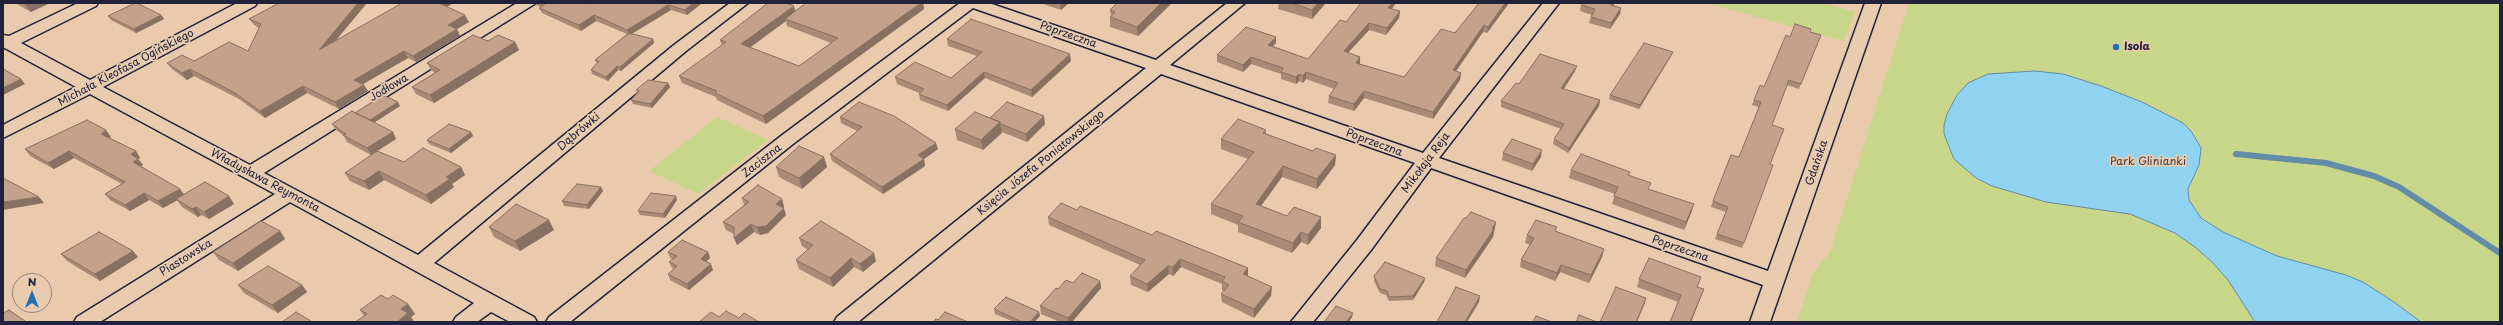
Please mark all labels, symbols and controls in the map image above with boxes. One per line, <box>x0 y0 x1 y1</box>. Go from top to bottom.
street label: Poprzeczna <box>1038 19 1098 51</box>
street label: Michała Kleofasa Ogińskiego <box>56 27 196 109</box>
place label: Isola <box>2124 40 2150 54</box>
marker: Isola <box>2111 42 2121 52</box>
street label: Jodłowa <box>367 71 411 105</box>
street label: Księcia Józefa Poniatowskiego <box>975 108 1107 218</box>
street label: Dąbrówki <box>555 110 603 154</box>
street label: Poprzeczna <box>1344 127 1404 159</box>
street label: Mikołaja Reja <box>1399 130 1453 196</box>
street label: Gdańska <box>1803 139 1831 187</box>
street label: Zaciszna <box>740 141 784 181</box>
street label: Władysława Reymonta <box>208 147 322 215</box>
park label: Park Glinianki <box>2110 155 2186 169</box>
street label: Poprzeczna <box>1650 233 1710 265</box>
street label: Piastowska <box>157 237 215 279</box>
north arrow <box>12 273 52 313</box>
text: N <box>28 273 36 290</box>

